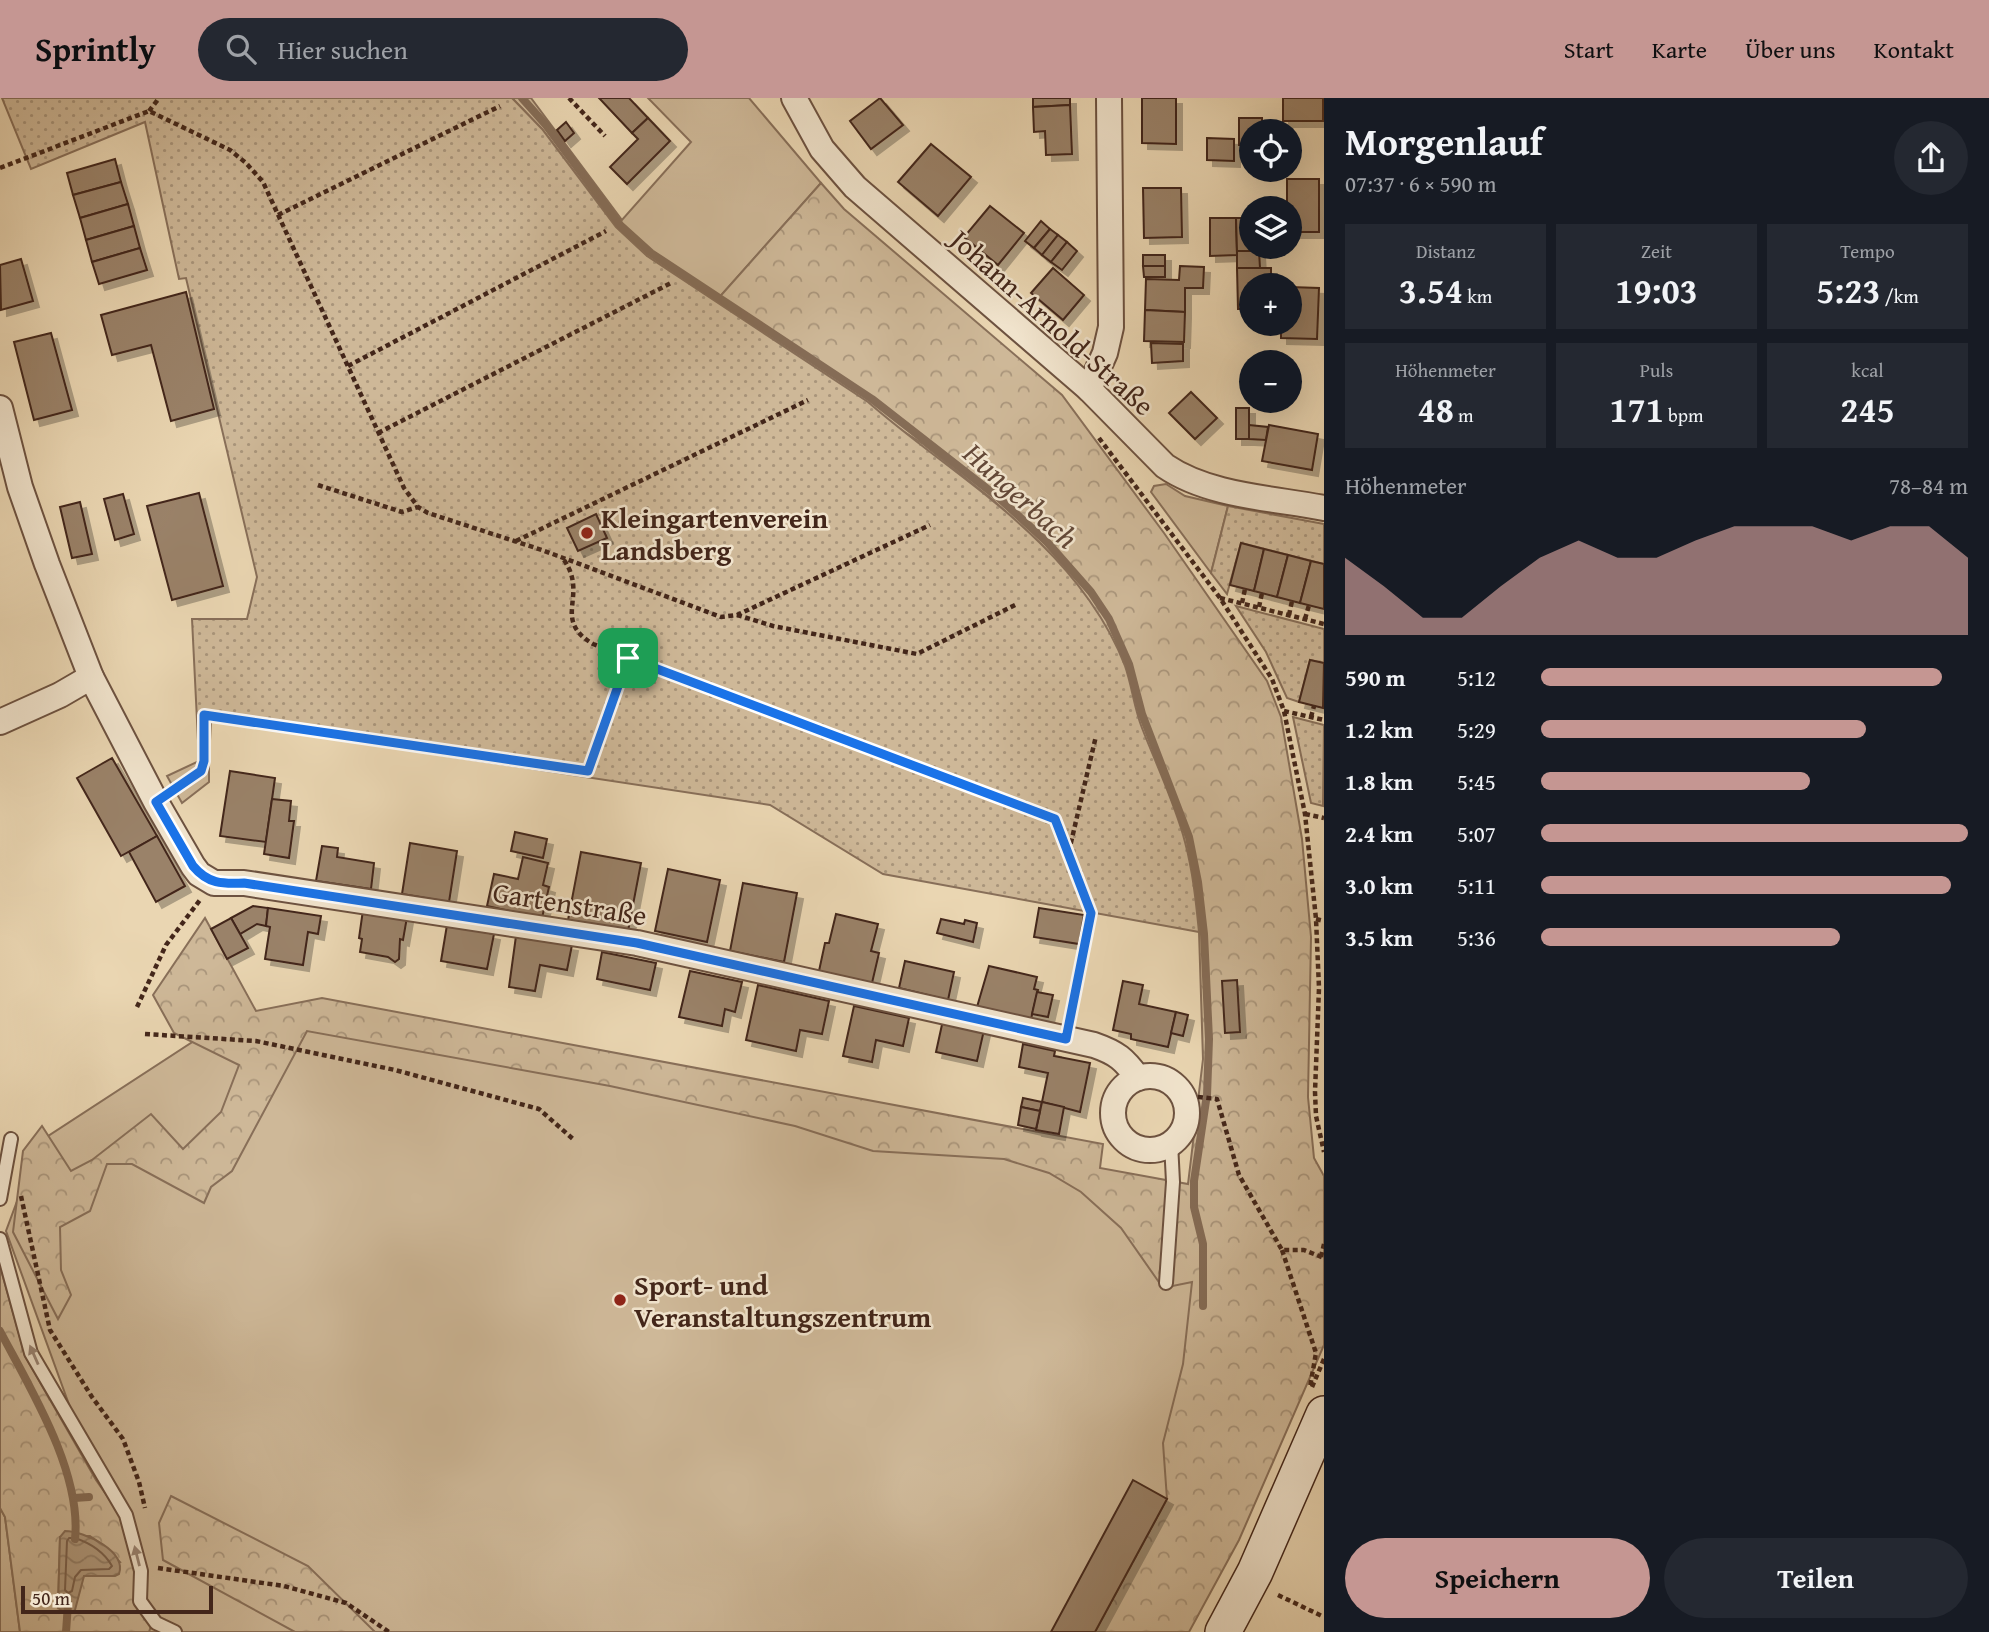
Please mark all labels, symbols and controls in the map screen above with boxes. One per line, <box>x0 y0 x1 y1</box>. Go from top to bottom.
search box <box>198 18 688 81</box>
text: Sprintly <box>35 25 156 73</box>
icon: search <box>222 30 260 68</box>
text: Hier suchen <box>278 30 408 69</box>
text: Start <box>1564 32 1614 67</box>
text: Karte <box>1652 32 1707 67</box>
text: Über uns <box>1745 32 1836 67</box>
text: Kontakt <box>1874 32 1954 67</box>
text: Morgenlauf <box>1345 113 1543 169</box>
map controls <box>1239 119 1302 413</box>
button: locate <box>1239 119 1302 182</box>
button: share <box>1894 121 1968 195</box>
text: 07:37 · 6 × 590 m <box>1345 167 1497 200</box>
button: layers <box>1239 196 1302 259</box>
street label: Johann-Arnold-Straße <box>940 217 1164 425</box>
text: Distanz <box>1416 237 1475 265</box>
text: Zeit <box>1641 237 1672 265</box>
text: Tempo <box>1840 237 1895 265</box>
text: 3.54 <box>1399 265 1463 316</box>
text: 19:03 <box>1615 265 1698 316</box>
text: 5:23 <box>1816 265 1880 316</box>
button: + <box>1239 273 1302 336</box>
text: km <box>1463 282 1492 310</box>
text: /km <box>1880 282 1919 310</box>
button: − <box>1239 350 1302 413</box>
text: Höhenmeter <box>1395 356 1496 384</box>
text: Puls <box>1640 356 1673 384</box>
text: kcal <box>1851 356 1884 384</box>
text: 48 <box>1418 384 1454 435</box>
text: 171 <box>1609 384 1664 435</box>
text: 245 <box>1840 384 1895 435</box>
text: m <box>1454 401 1473 429</box>
text: bpm <box>1664 401 1704 429</box>
water label: Hungerbach <box>953 431 1088 558</box>
text: Höhenmeter <box>1345 469 1467 502</box>
text: 78–84 m <box>1889 469 1968 502</box>
place label: Kleingartenverein Landsberg <box>601 497 829 570</box>
marker: Kleingartenverein Landsberg <box>579 525 595 541</box>
pin <box>598 628 658 688</box>
icon: arrive <box>609 639 647 677</box>
text: 590 m <box>1345 661 1406 694</box>
text: 5:12 <box>1457 661 1496 694</box>
text: 1.2 km <box>1345 713 1413 746</box>
text: 5:29 <box>1457 713 1496 746</box>
text: 1.8 km <box>1345 765 1413 798</box>
text: 5:45 <box>1457 765 1496 798</box>
text: 2.4 km <box>1345 817 1413 850</box>
text: 5:07 <box>1457 817 1496 850</box>
text: 3.0 km <box>1345 869 1413 902</box>
text: 5:11 <box>1457 869 1496 902</box>
street label: Gartenstraße <box>490 871 650 935</box>
text: 3.5 km <box>1345 921 1413 954</box>
text: 5:36 <box>1457 921 1496 954</box>
place label: Sport- und Veranstaltungszentrum <box>634 1264 931 1337</box>
marker: Sport- und Veranstaltungszentrum <box>612 1292 628 1308</box>
one-way arrow <box>28 1345 39 1366</box>
button: Speichern <box>1345 1538 1650 1618</box>
button: Teilen <box>1664 1538 1968 1618</box>
one-way arrow <box>131 1545 142 1567</box>
scale bar <box>21 1583 214 1615</box>
text: 50 m <box>32 1584 70 1612</box>

